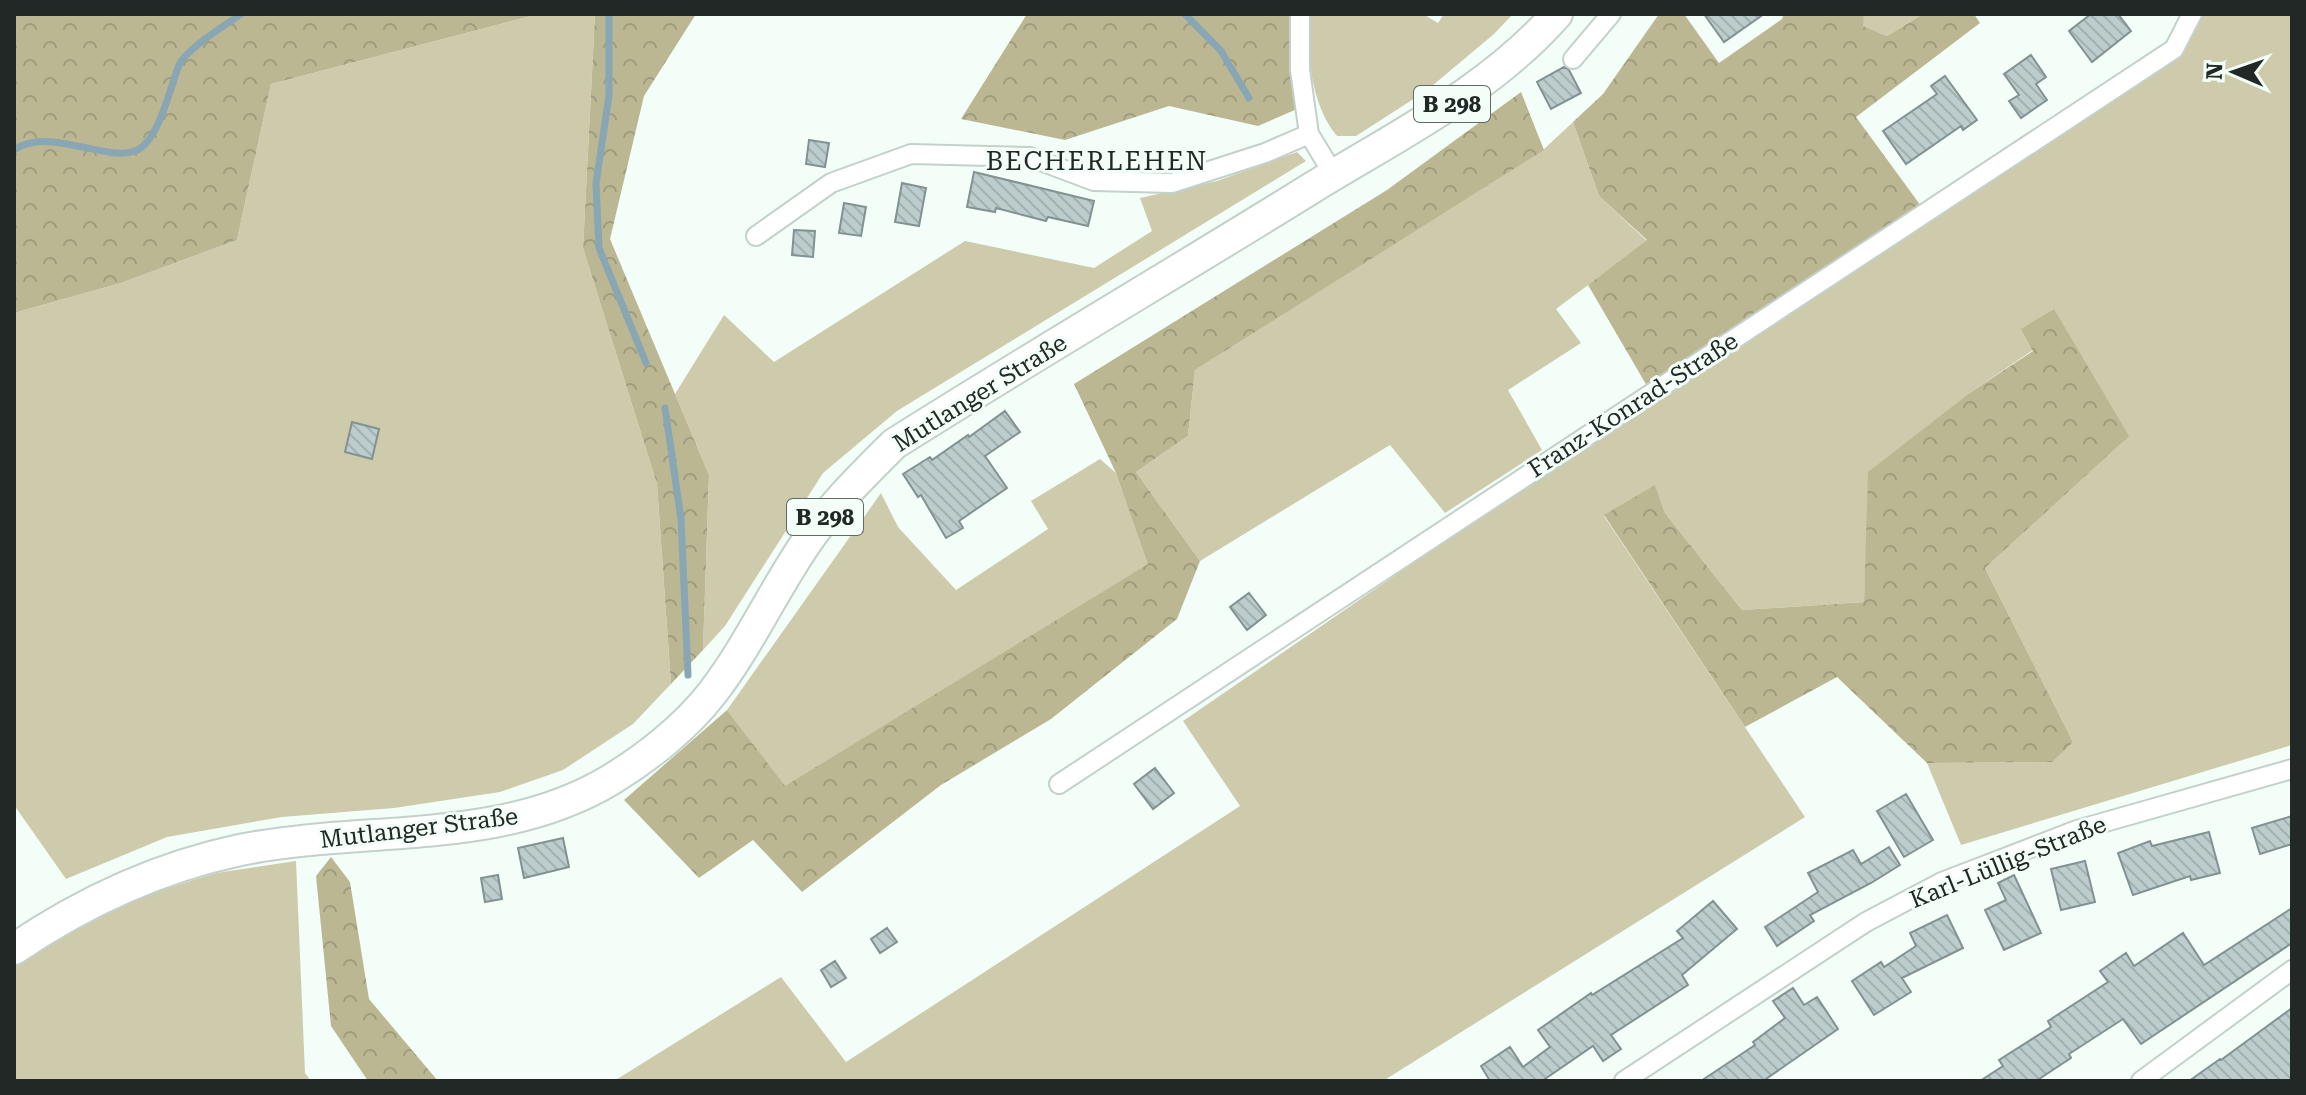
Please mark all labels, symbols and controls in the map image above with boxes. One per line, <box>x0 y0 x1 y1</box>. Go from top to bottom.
north arrow <box>2194 32 2274 112</box>
text: N <box>2202 62 2227 80</box>
road number: B 298 <box>1414 86 1490 122</box>
district label: BECHERLEHEN <box>986 146 1208 176</box>
street label: Franz-Konrad-Straße <box>1523 327 1743 483</box>
street label: Mutlanger Straße <box>888 328 1072 458</box>
road number: B 298 <box>787 499 863 535</box>
street label: Mutlanger Straße <box>318 802 520 854</box>
street label: Karl-Lüllig-Straße <box>1906 810 2110 914</box>

